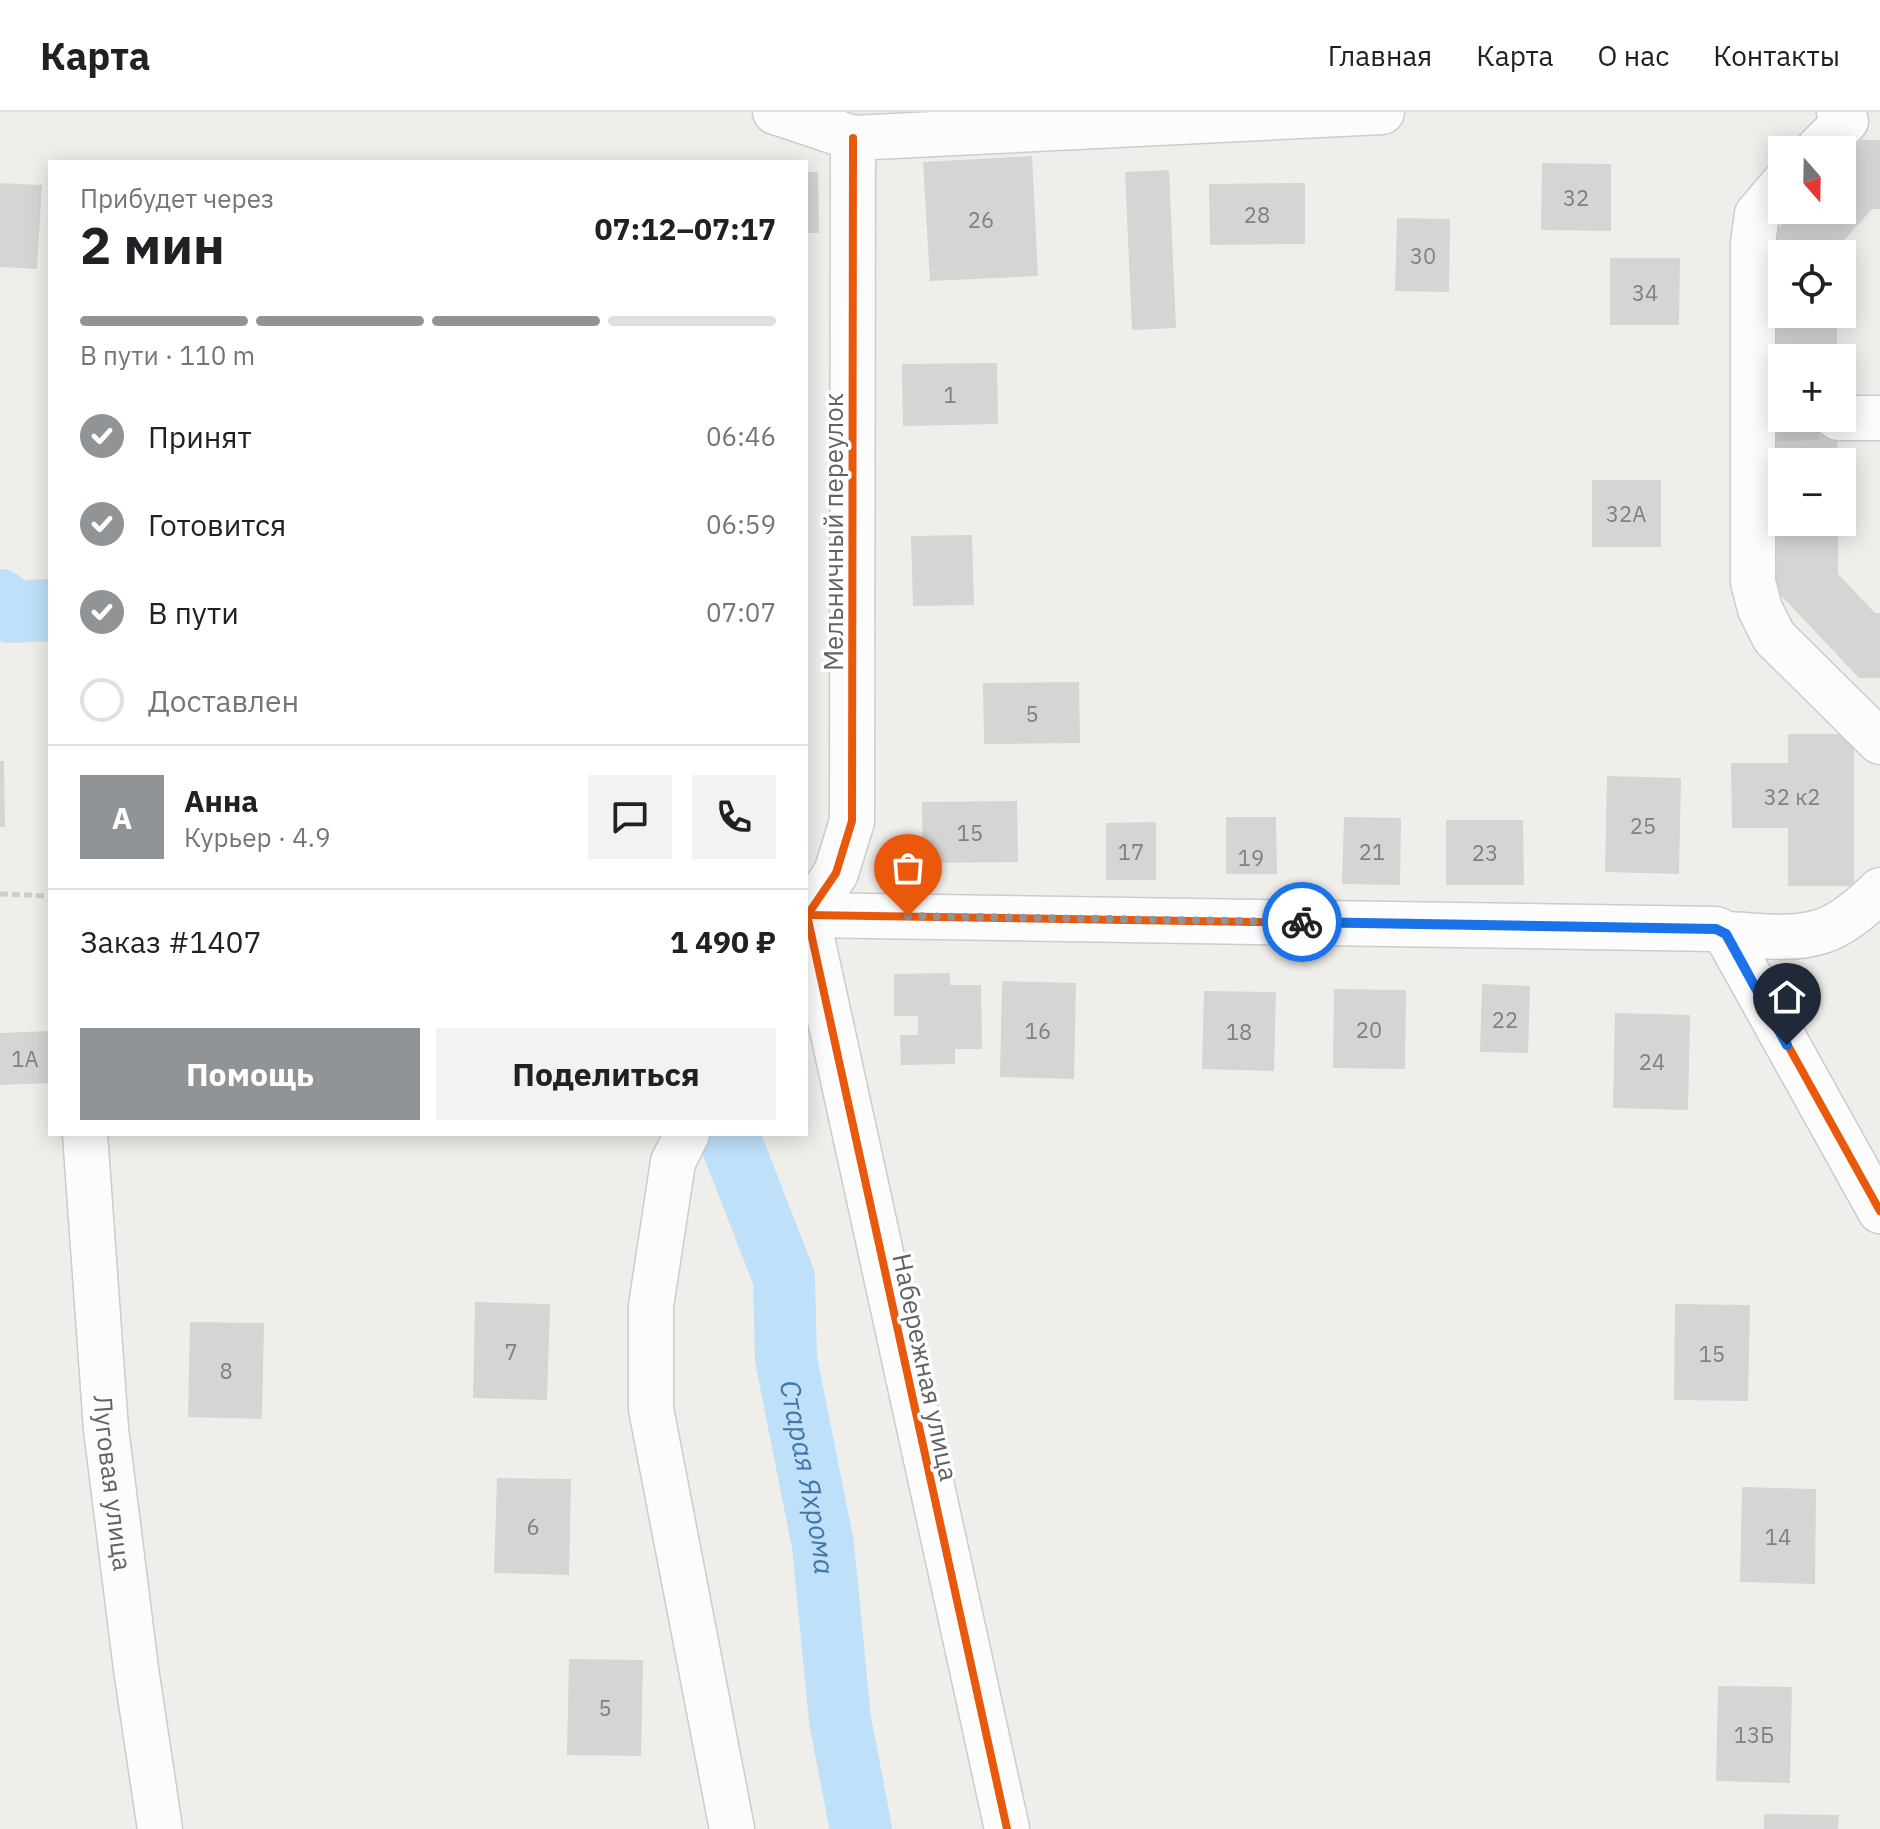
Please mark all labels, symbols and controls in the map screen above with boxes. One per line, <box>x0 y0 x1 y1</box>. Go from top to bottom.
text: Карта <box>40 31 150 80</box>
text: Главная <box>1328 37 1432 74</box>
text: Карта <box>1476 37 1553 74</box>
text: О нас <box>1597 37 1669 74</box>
text: Контакты <box>1713 37 1840 74</box>
north arrow <box>1768 136 1856 224</box>
map controls <box>1768 136 1856 536</box>
text: Прибудет через <box>80 181 274 215</box>
house number: 32 <box>1563 183 1589 212</box>
house number: 28 <box>1244 200 1270 229</box>
house number: 26 <box>968 205 994 234</box>
text: 07:12–07:17 <box>595 209 776 248</box>
text: 2 мин <box>80 211 225 278</box>
button: locate <box>1768 240 1856 328</box>
house number: 30 <box>1410 241 1436 270</box>
house number: 34 <box>1632 278 1658 307</box>
text: В пути · 110 m <box>80 338 255 372</box>
button: + <box>1768 344 1856 432</box>
house number: 1 <box>943 380 957 409</box>
street label: Мельничный переулок <box>816 393 850 671</box>
icon: check <box>80 414 124 458</box>
text: Принят <box>148 417 252 456</box>
text: 06:46 <box>706 419 776 453</box>
button: − <box>1768 448 1856 536</box>
house number: 32А <box>1606 499 1646 528</box>
icon: check <box>80 502 124 546</box>
text: Готовится <box>148 505 286 544</box>
text: 06:59 <box>706 507 776 541</box>
icon: check <box>80 590 124 634</box>
text: В пути <box>148 593 239 632</box>
text: 07:07 <box>706 595 776 629</box>
text: Доставлен <box>148 681 299 720</box>
house number: 5 <box>1025 699 1039 728</box>
button: chat <box>588 775 672 859</box>
button: phone <box>692 775 776 859</box>
text: Анна <box>184 781 258 820</box>
house number: 32 к2 <box>1764 782 1820 811</box>
text: А <box>112 798 132 837</box>
house number: 25 <box>1630 811 1656 840</box>
house number: 15 <box>957 818 983 847</box>
text: Курьер · 4.9 <box>184 820 331 854</box>
pin <box>874 834 942 916</box>
house number: 17 <box>1118 837 1144 866</box>
house number: 21 <box>1359 837 1385 866</box>
house number: 23 <box>1472 838 1498 867</box>
house number: 19 <box>1238 843 1264 872</box>
icon: bag <box>886 846 930 890</box>
courier <box>1262 882 1342 962</box>
icon: bike <box>1280 900 1324 944</box>
text: Заказ #1407 <box>80 922 262 961</box>
text: 1 490 ₽ <box>670 922 776 961</box>
pin <box>1753 963 1821 1045</box>
icon: home <box>1765 975 1809 1019</box>
house number: 22 <box>1492 1005 1518 1034</box>
house number: 20 <box>1356 1015 1382 1044</box>
house number: 16 <box>1025 1016 1051 1045</box>
house number: 18 <box>1226 1017 1252 1046</box>
button: Помощь <box>80 1028 420 1120</box>
button: Поделиться <box>436 1028 776 1120</box>
house number: 1А <box>11 1044 39 1073</box>
house number: 24 <box>1639 1047 1665 1076</box>
street label: Набережная улица <box>885 1250 967 1484</box>
house number: 7 <box>504 1337 518 1366</box>
house number: 15 <box>1699 1339 1725 1368</box>
house number: 8 <box>219 1356 233 1385</box>
water label: Старая Яхрома <box>772 1377 844 1576</box>
street label: Луговая улица <box>87 1394 141 1573</box>
house number: 6 <box>526 1512 540 1541</box>
house number: 14 <box>1765 1522 1791 1551</box>
house number: 5 <box>598 1693 612 1722</box>
house number: 13Б <box>1734 1720 1774 1749</box>

